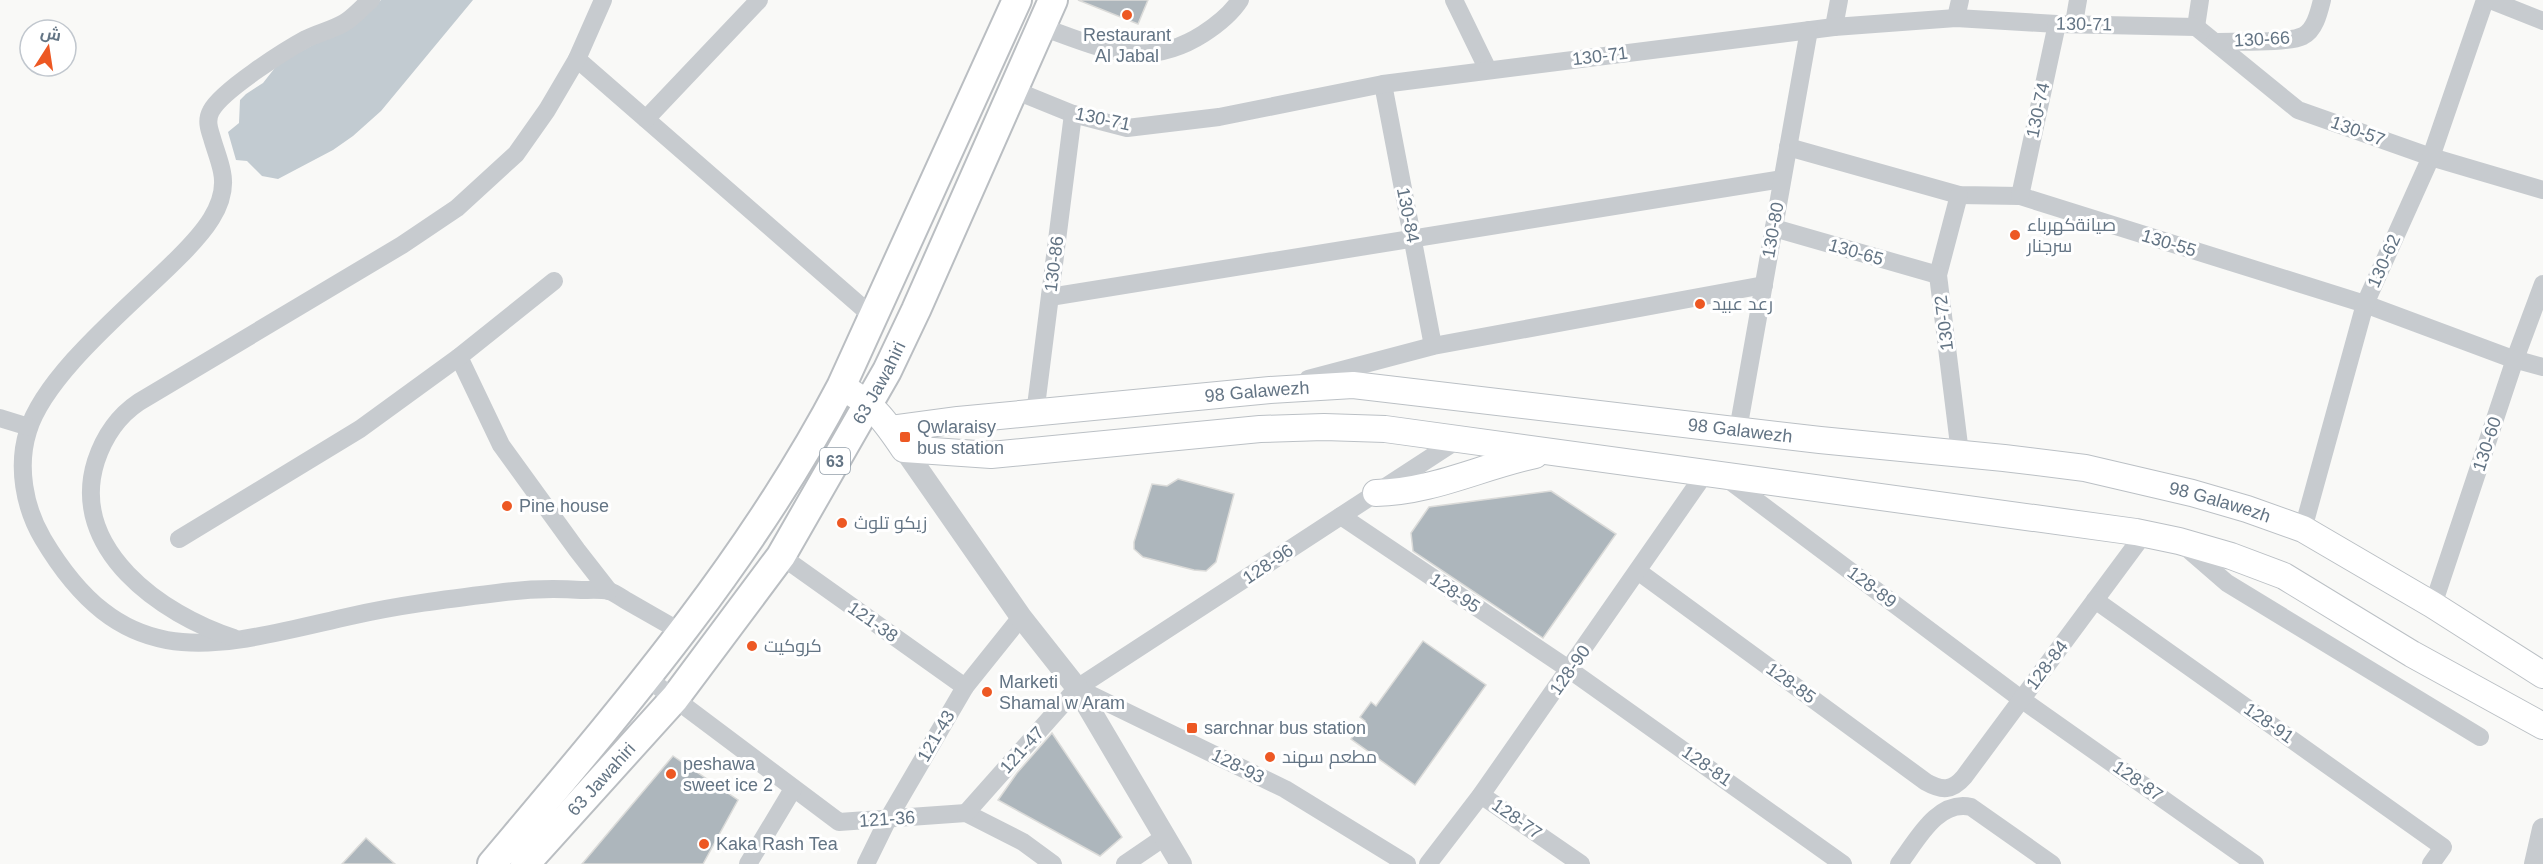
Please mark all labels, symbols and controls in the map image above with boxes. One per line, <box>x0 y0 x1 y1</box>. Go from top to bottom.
marker: Restaurant Al Jabal <box>1120 8 1134 22</box>
street label: 130-71 <box>2056 14 2112 34</box>
north arrow <box>18 18 78 78</box>
text: ش <box>39 23 63 45</box>
place label: Restaurant Al Jabal <box>1083 25 1171 66</box>
street label: 130-66 <box>2233 28 2291 50</box>
street label: 130-71 <box>1571 43 1629 69</box>
street label: 130-74 <box>2022 81 2054 139</box>
street label: 130-71 <box>1074 103 1132 135</box>
street label: 130-57 <box>2328 112 2388 150</box>
street label: 130-84 <box>1393 186 1423 244</box>
street label: 130-80 <box>1758 201 1788 259</box>
place label: صيانةكهرباء سرجنار <box>2026 215 2116 257</box>
street label: 130-55 <box>2139 225 2199 261</box>
marker: صيانةكهرباء سرجنار <box>2008 228 2022 242</box>
street label: 130-62 <box>2363 231 2405 291</box>
street label: 130-86 <box>1041 235 1067 293</box>
street label: 130-65 <box>1826 235 1886 269</box>
place label: رعد عبيد <box>1712 294 1773 315</box>
street label: 130-72 <box>1931 294 1957 352</box>
marker: رعد عبيد <box>1693 297 1707 311</box>
street label: 63 Jawahiri <box>849 338 910 428</box>
street label: 98 Galawezh <box>1204 378 1310 406</box>
street label: 130-60 <box>2469 414 2505 474</box>
street label: 98 Galawezh <box>1687 415 1794 447</box>
place label: Qwlaraisy bus station <box>917 417 1004 458</box>
marker: Qwlaraisy bus station <box>898 430 912 444</box>
road number: 63 <box>820 448 850 474</box>
street label: 98 Galawezh <box>2167 478 2273 527</box>
place label: Pine house <box>519 496 609 516</box>
marker: Pine house <box>500 499 514 513</box>
place label: زيكو تلوث <box>854 513 927 534</box>
marker: زيكو تلوث <box>835 516 849 530</box>
street label: 128-96 <box>1239 540 1297 588</box>
street label: 128-89 <box>1844 562 1900 612</box>
street label: 128-95 <box>1426 569 1484 617</box>
street label: 121-38 <box>844 598 902 646</box>
place label: كروكيت <box>764 636 822 657</box>
street label: 128-84 <box>2022 637 2072 693</box>
marker: كروكيت <box>745 639 759 653</box>
street label: 128-90 <box>1546 641 1594 699</box>
street label: 128-85 <box>1762 658 1820 708</box>
place label: Marketi Shamal w Aram <box>999 672 1125 713</box>
marker: Marketi Shamal w Aram <box>980 685 994 699</box>
street label: 128-91 <box>2240 699 2298 747</box>
street label: 121-43 <box>913 707 959 765</box>
place label: sarchnar bus station <box>1204 718 1366 738</box>
marker: sarchnar bus station <box>1185 721 1199 735</box>
street label: 121-47 <box>996 722 1048 778</box>
street label: 63 Jawahiri <box>563 739 639 820</box>
street label: 128-81 <box>1678 742 1736 790</box>
street label: 128-93 <box>1208 745 1268 787</box>
place label: مطعم سهند <box>1282 747 1377 769</box>
marker: مطعم سهند <box>1263 750 1277 764</box>
place label: peshawa sweet ice 2 <box>683 754 773 795</box>
street label: 128-87 <box>2109 757 2167 805</box>
marker: peshawa sweet ice 2 <box>664 767 678 781</box>
street label: 128-77 <box>1488 795 1546 843</box>
street label: 121-36 <box>858 807 916 831</box>
place label: Kaka Rash Tea <box>716 834 839 854</box>
marker: Kaka Rash Tea <box>697 837 711 851</box>

